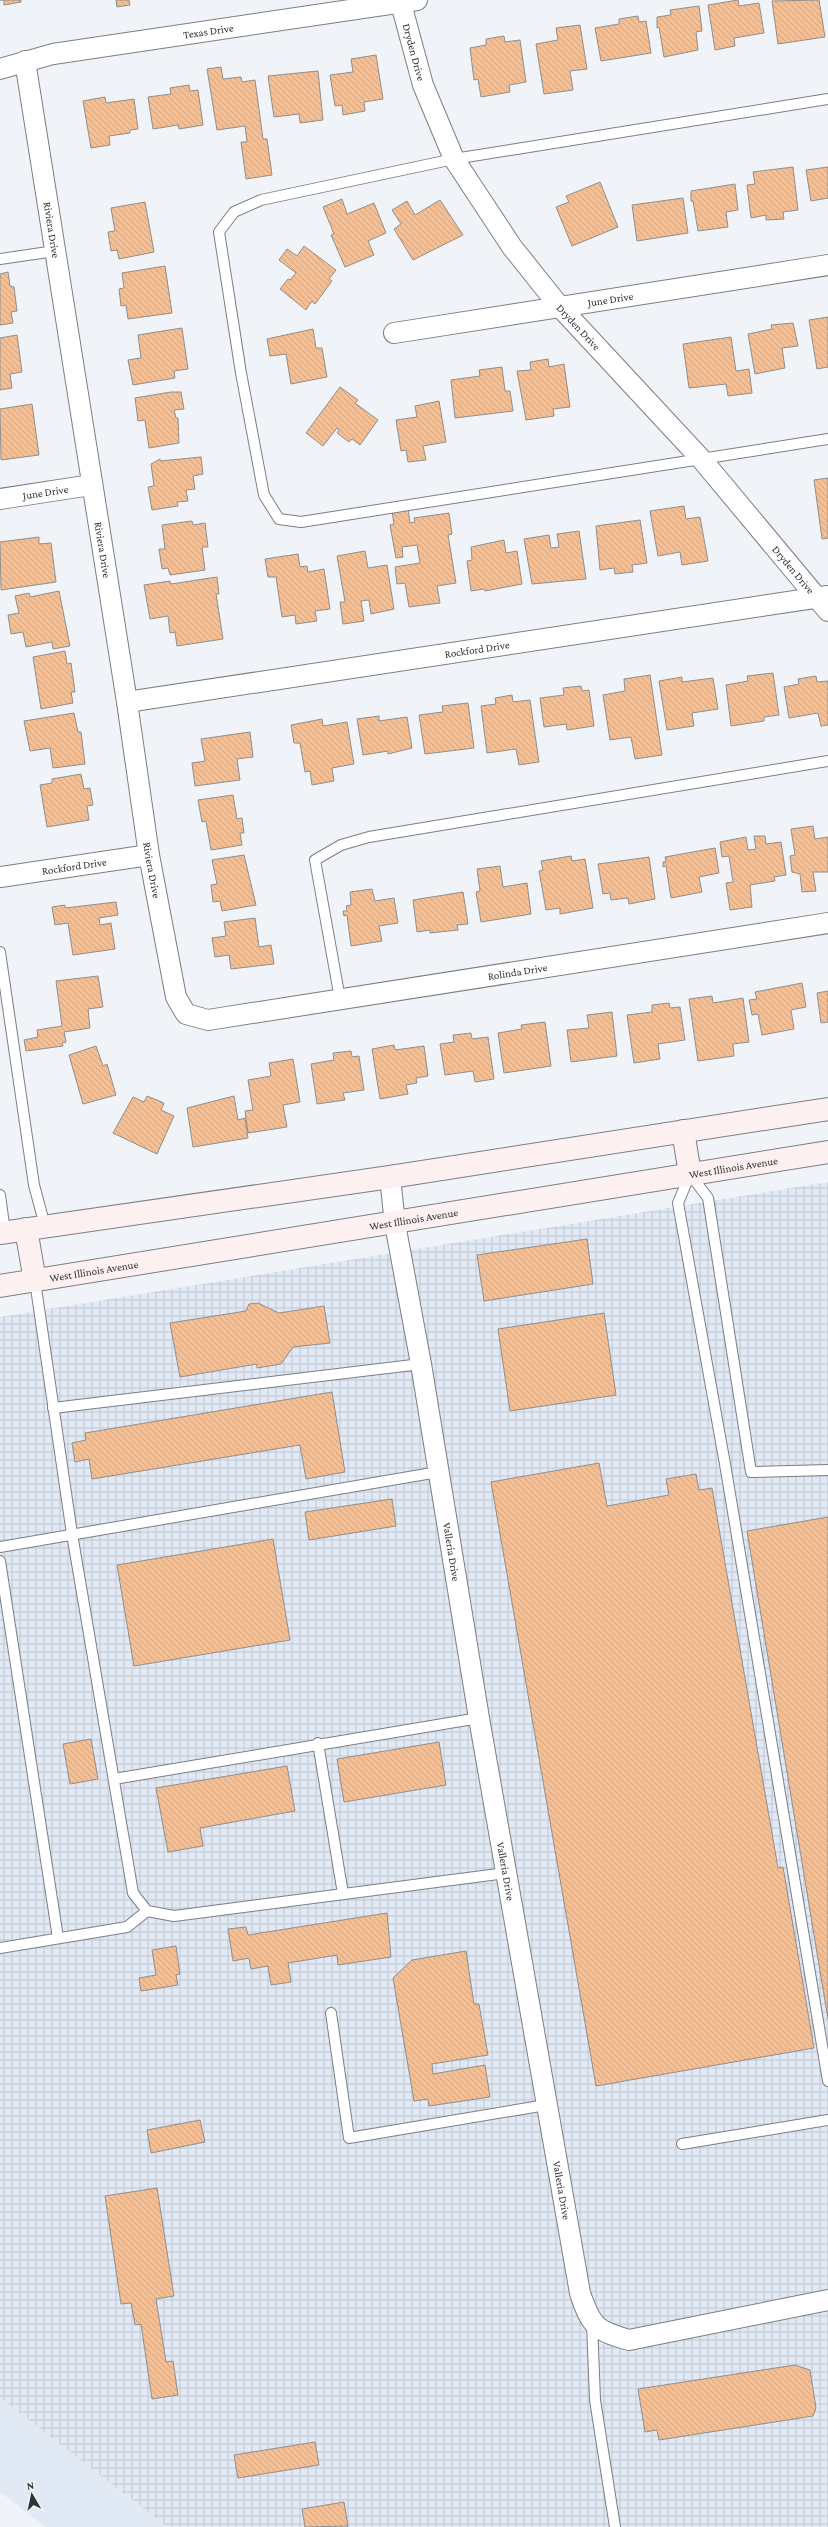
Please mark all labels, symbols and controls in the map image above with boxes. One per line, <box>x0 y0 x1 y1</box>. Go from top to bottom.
street label: Texas Drive <box>182 21 234 41</box>
street label: Dryden Drive <box>401 22 428 82</box>
street label: Riviera Drive <box>41 201 62 259</box>
street label: June Drive <box>586 290 634 310</box>
street label: Dryden Drive <box>554 301 603 353</box>
street label: June Drive <box>21 483 69 503</box>
street label: Riviera Drive <box>92 521 113 579</box>
street label: Dryden Drive <box>770 543 817 596</box>
street label: Rockford Drive <box>444 638 510 660</box>
street label: Riviera Drive <box>141 841 163 899</box>
street label: Rockford Drive <box>41 855 108 877</box>
street label: Rolinda Drive <box>487 961 548 982</box>
street label: West Illinois Avenue <box>688 1154 779 1180</box>
street label: West Illinois Avenue <box>368 1206 459 1232</box>
street label: West Illinois Avenue <box>49 1258 139 1284</box>
street label: Valleria Drive <box>441 1522 463 1582</box>
street label: Valleria Drive <box>495 1841 517 1902</box>
street label: Valleria Drive <box>551 2160 573 2221</box>
north arrow <box>12 2475 52 2515</box>
text: N <box>26 2479 36 2492</box>

